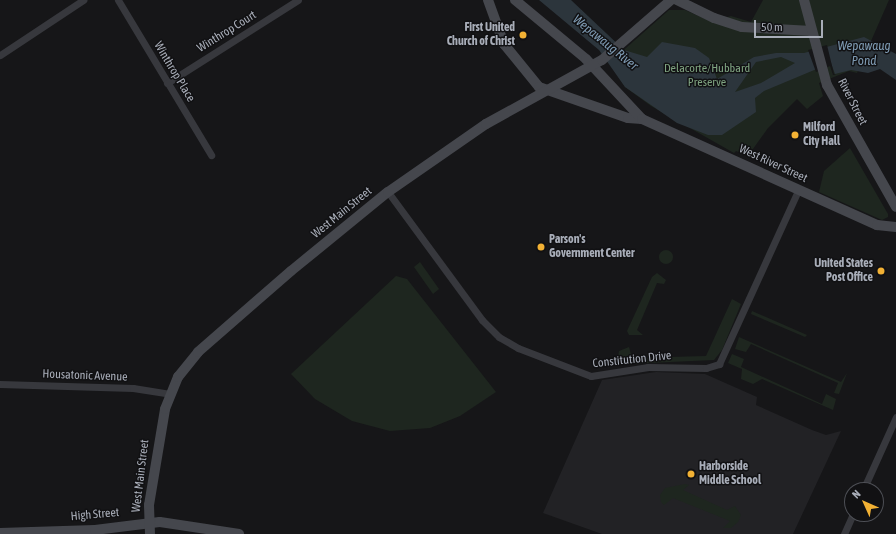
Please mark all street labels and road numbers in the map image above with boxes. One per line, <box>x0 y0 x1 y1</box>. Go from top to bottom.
street label: Winthrop Court <box>195 8 259 56</box>
street label: Winthrop Place <box>150 39 198 105</box>
street label: River Street <box>834 76 870 128</box>
street label: West River Street <box>737 142 809 186</box>
street label: West Main Street <box>309 184 375 242</box>
street label: Constitution Drive <box>592 349 672 371</box>
street label: Housatonic Avenue <box>42 367 128 385</box>
street label: West Main Street <box>129 439 153 513</box>
street label: High Street <box>70 506 120 524</box>

